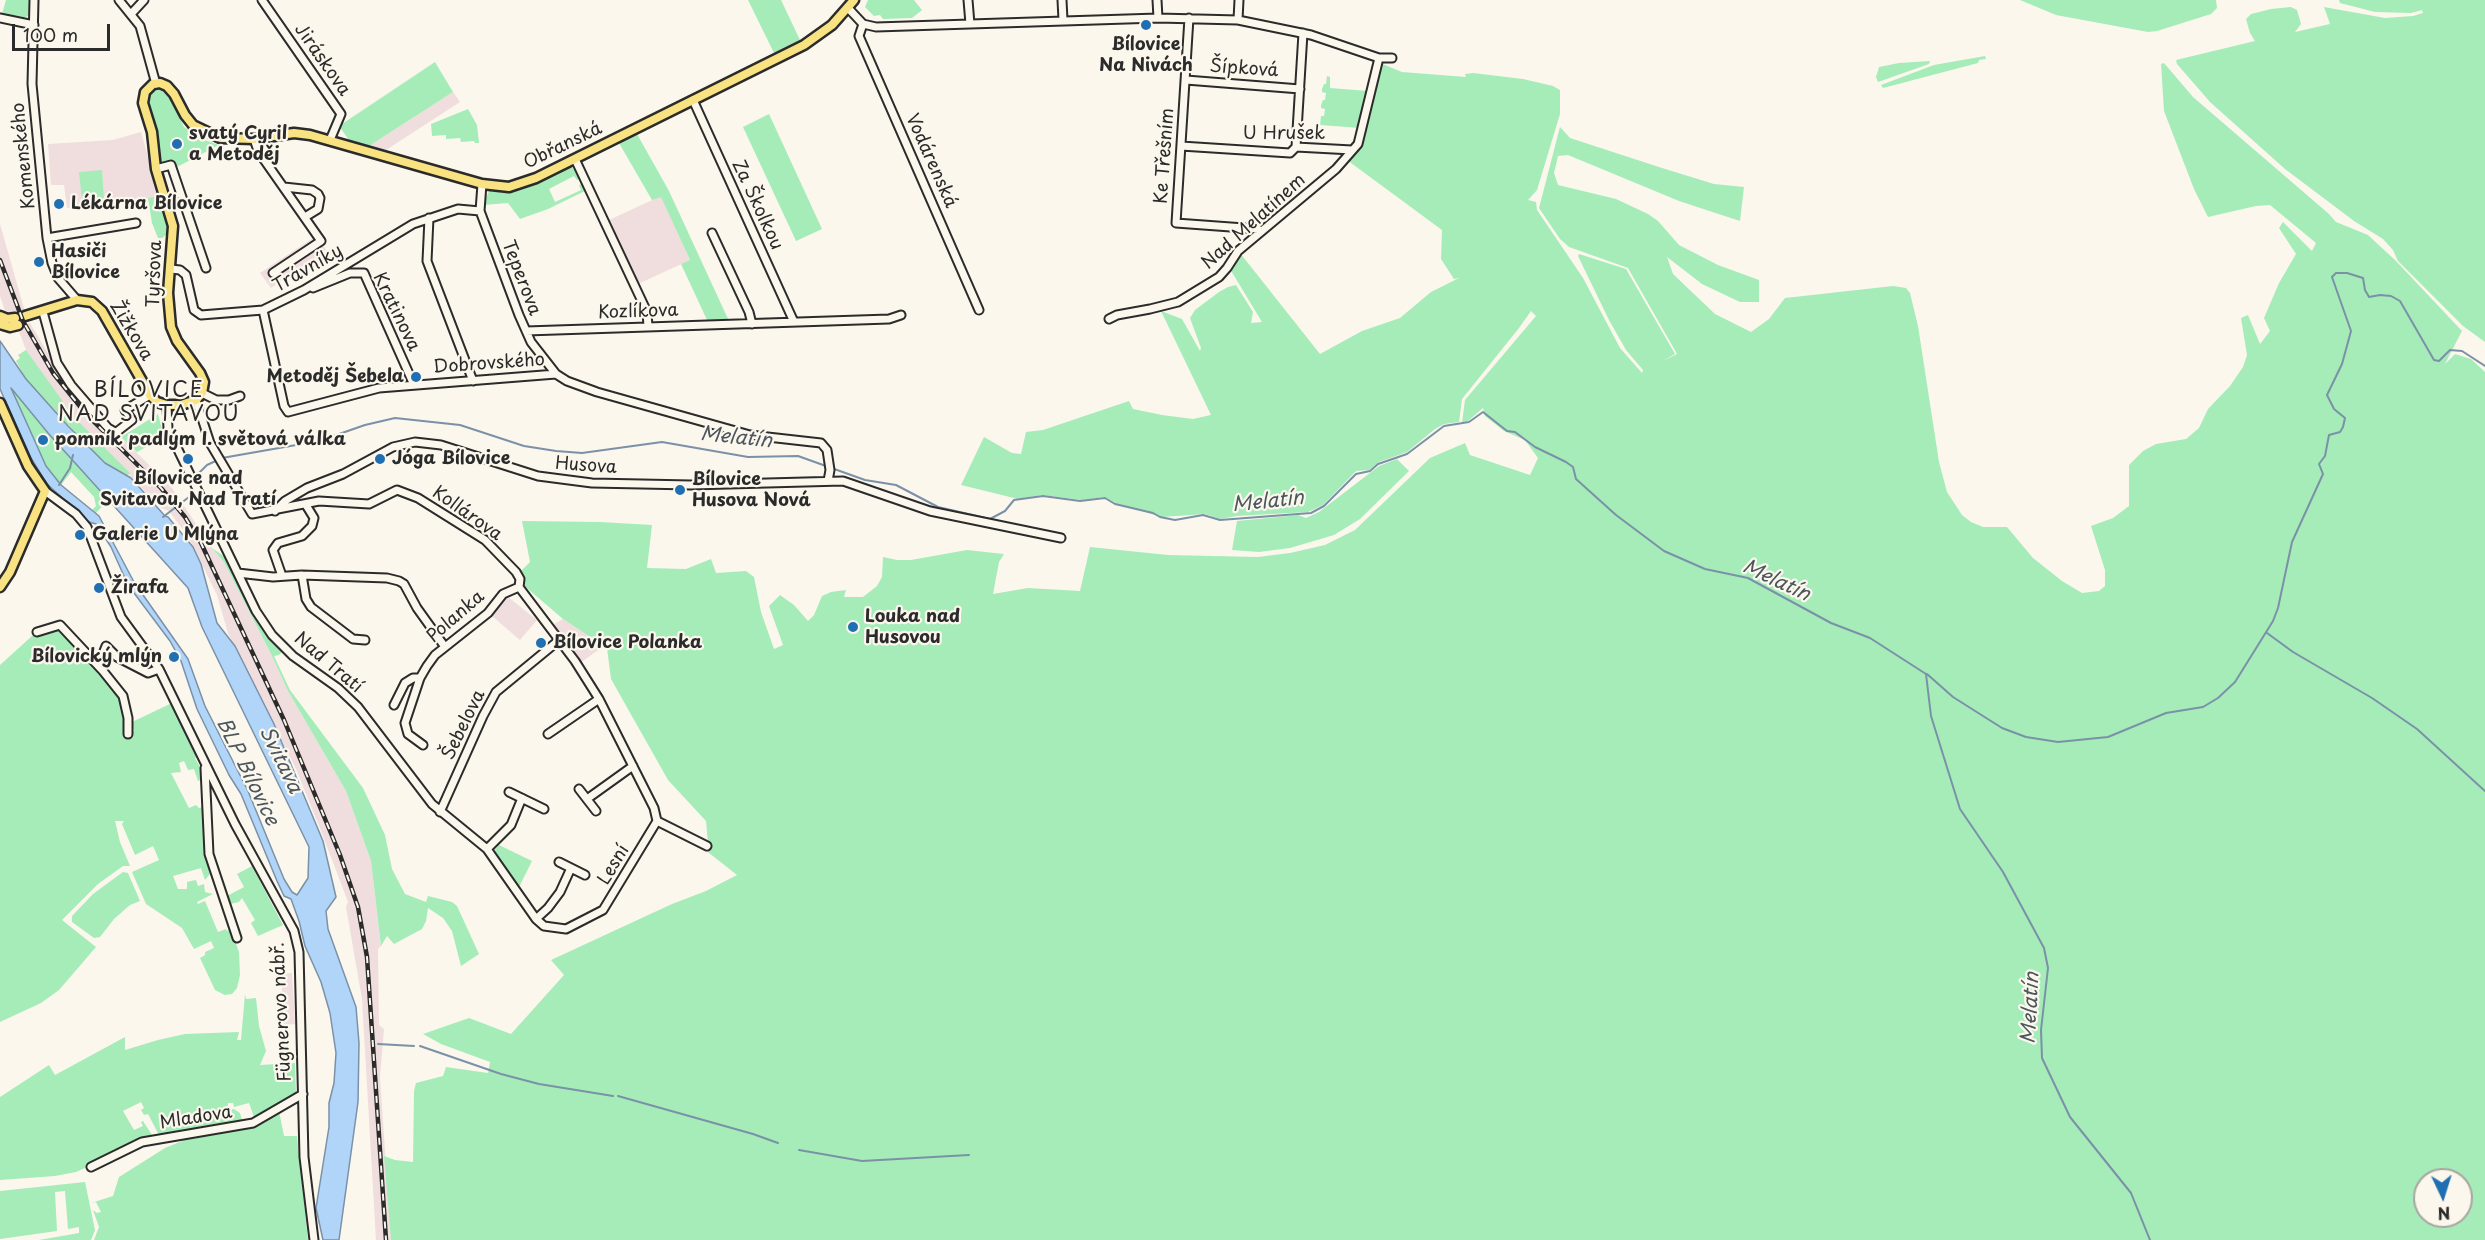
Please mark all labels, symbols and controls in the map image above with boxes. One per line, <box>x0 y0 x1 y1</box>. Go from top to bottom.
scale bar <box>15 12 112 50</box>
marker: Bílovice Na Nivách <box>1139 18 1153 32</box>
street label: Jiráskova <box>289 20 355 100</box>
text: 100 m <box>23 21 78 48</box>
place label: Bílovice Na Nivách <box>1099 34 1193 76</box>
street label: Šípková <box>1209 56 1279 82</box>
street label: Komenského <box>8 102 40 210</box>
street label: Ke Třešním <box>1151 107 1179 205</box>
street label: Vodárenská <box>901 111 961 211</box>
street label: Obřanská <box>520 118 606 174</box>
place label: svatý Cyril a Metoděj <box>189 123 287 166</box>
street label: U Hrušek <box>1243 123 1325 145</box>
marker: svatý Cyril a Metoděj <box>170 137 184 151</box>
street label: Za Školkou <box>727 156 787 254</box>
street label: Nad Melatínem <box>1198 170 1310 274</box>
place label: Lékárna Bílovice <box>71 193 222 215</box>
marker: Lékárna Bílovice <box>52 197 66 211</box>
street label: Teperova <box>497 237 545 319</box>
street label: Tyršova <box>143 240 167 308</box>
street label: Trávníky <box>269 240 347 298</box>
place label: Hasiči Bílovice <box>51 241 120 284</box>
marker: Hasiči Bílovice <box>32 255 46 269</box>
street label: Kratinova <box>368 269 424 355</box>
street label: Žižkova <box>105 297 157 365</box>
street label: Kozlíkova <box>597 300 679 324</box>
street label: Dobrovského <box>433 349 545 379</box>
place label: Metoděj Šebela <box>267 366 404 388</box>
marker: Metoděj Šebela <box>409 370 423 384</box>
district label: BÍLOVICE NAD SVITAVOU <box>56 378 242 428</box>
water label: Melatín <box>699 422 773 454</box>
place label: pomník padlým I. světová válka <box>55 429 346 451</box>
marker: pomník padlým I. světová válka <box>36 433 50 447</box>
place label: Jóga Bílovice <box>392 448 510 470</box>
marker: Bílovice nad Svitavou, Nad Tratí <box>181 452 195 466</box>
marker: Jóga Bílovice <box>373 452 387 466</box>
street label: Husova <box>554 453 618 479</box>
place label: Bílovice nad Svitavou, Nad Tratí <box>100 468 276 510</box>
place label: Bílovice Husova Nová <box>692 469 811 512</box>
street label: Kollárova <box>428 482 506 546</box>
marker: Bílovice Husova Nová <box>673 483 687 497</box>
water label: Melatín <box>1231 486 1305 518</box>
place label: Galerie U Mlýna <box>92 524 239 546</box>
marker: Galerie U Mlýna <box>73 528 87 542</box>
water label: Melatín <box>1738 555 1814 607</box>
place label: Žirafa <box>111 577 169 599</box>
marker: Žirafa <box>92 581 106 595</box>
street label: Polanka <box>423 586 489 648</box>
place label: Louka nad Husovou <box>865 606 960 648</box>
marker: Louka nad Husovou <box>846 620 860 634</box>
street label: Nad Tratí <box>289 628 367 698</box>
place label: Bílovice Polanka <box>553 632 702 654</box>
marker: Bílovice Polanka <box>534 636 548 650</box>
place label: Bílovický mlýn <box>31 646 162 668</box>
marker: Bílovický mlýn <box>167 650 181 664</box>
street label: Šebelova <box>438 686 490 764</box>
water label: BLP Bílovice <box>211 714 283 830</box>
water label: Svitava <box>254 723 306 797</box>
street label: Lesní <box>594 841 634 889</box>
street label: Fügnerovo nábř. <box>268 942 296 1082</box>
water label: Melatín <box>2017 972 2045 1044</box>
street label: Mladova <box>158 1102 234 1134</box>
north arrow <box>2413 1168 2473 1228</box>
text: N <box>2437 1202 2451 1226</box>

